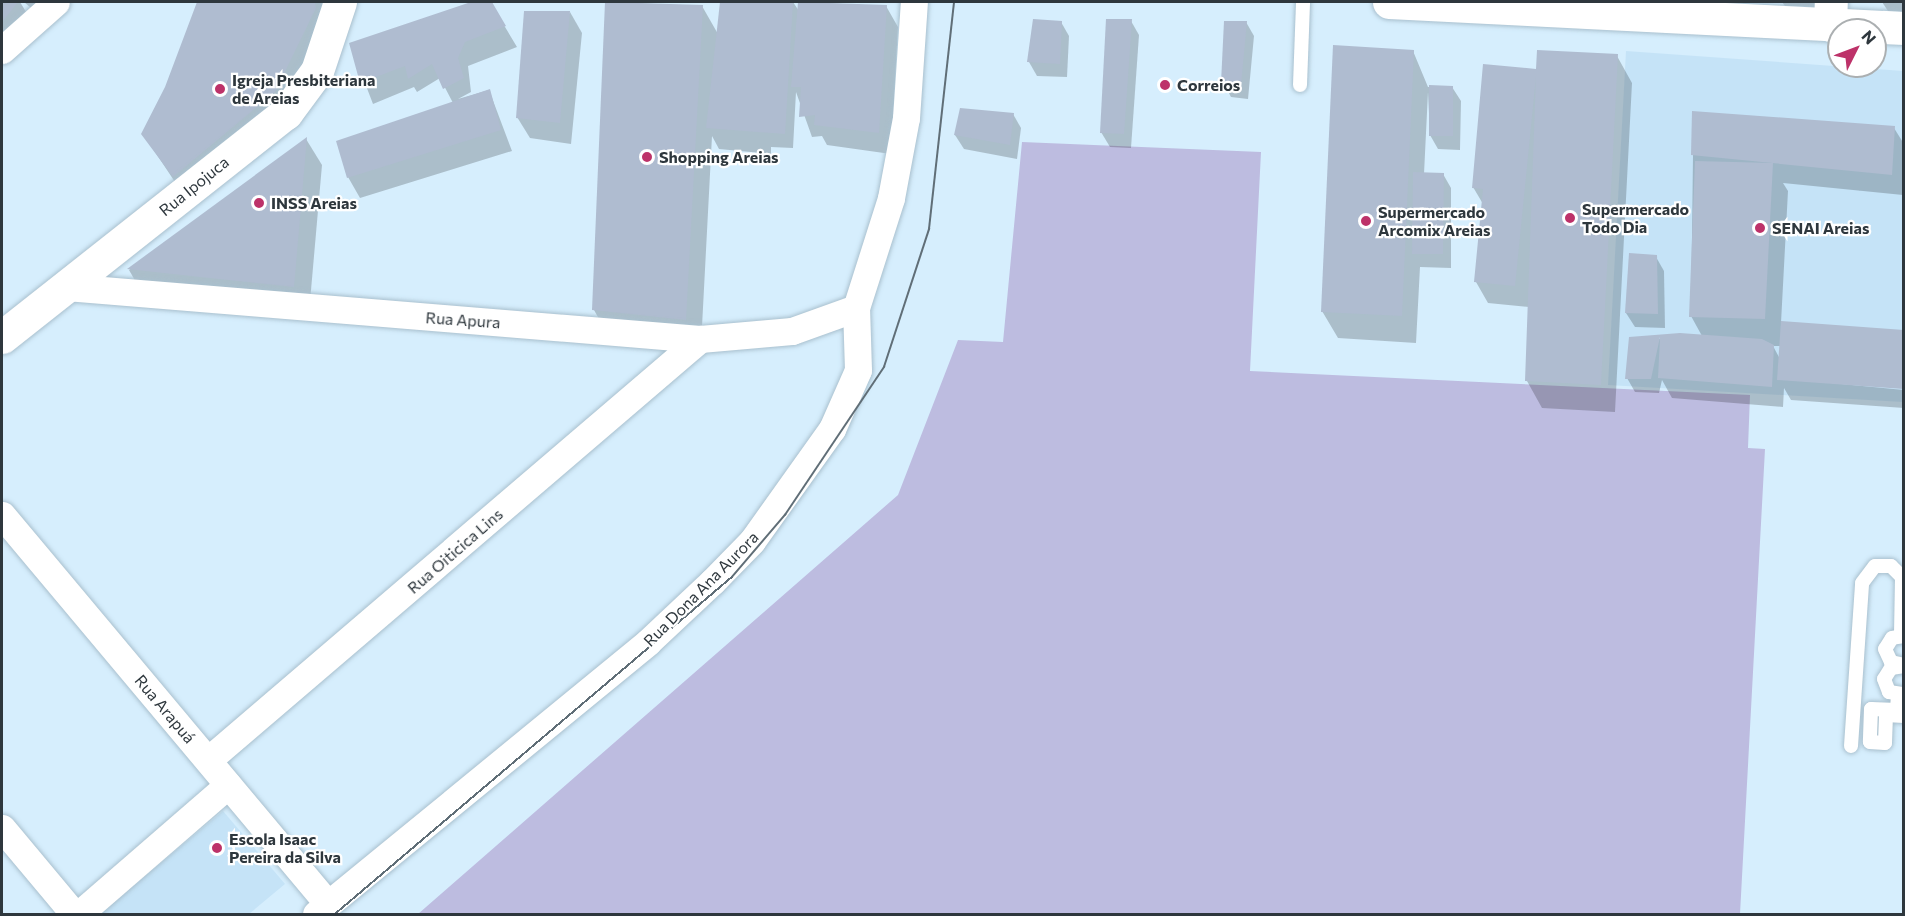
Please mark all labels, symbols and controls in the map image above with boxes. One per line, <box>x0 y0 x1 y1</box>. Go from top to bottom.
north arrow <box>1827 18 1887 78</box>
text: N <box>1858 26 1880 48</box>
place label: Igreja Presbiteriana de Areias <box>232 70 375 108</box>
place label: Correios <box>1177 75 1240 95</box>
marker: Correios <box>1158 78 1172 92</box>
marker: Igreja Presbiteriana de Areias <box>213 82 227 96</box>
place label: Shopping Areias <box>659 147 779 167</box>
marker: Shopping Areias <box>640 150 654 164</box>
street label: Rua Ipojuca <box>155 152 233 220</box>
place label: INSS Areias <box>271 193 357 213</box>
marker: INSS Areias <box>252 196 266 210</box>
place label: Supermercado Todo Dia <box>1582 199 1689 237</box>
place label: Supermercado Arcomix Areias <box>1378 202 1490 240</box>
marker: Supermercado Todo Dia <box>1563 211 1577 225</box>
marker: Supermercado Arcomix Areias <box>1359 214 1373 228</box>
place label: SENAI Areias <box>1772 218 1869 238</box>
marker: SENAI Areias <box>1753 221 1767 235</box>
street label: Rua Apura <box>425 308 501 332</box>
street label: Rua Oiticica Lins <box>403 504 507 598</box>
street label: Rua Dona Ana Aurora <box>640 528 762 650</box>
street label: Rua Arapuá <box>131 671 199 747</box>
place label: Escola Isaac Pereira da Silva <box>229 829 341 867</box>
marker: Escola Isaac Pereira da Silva <box>210 841 224 855</box>

